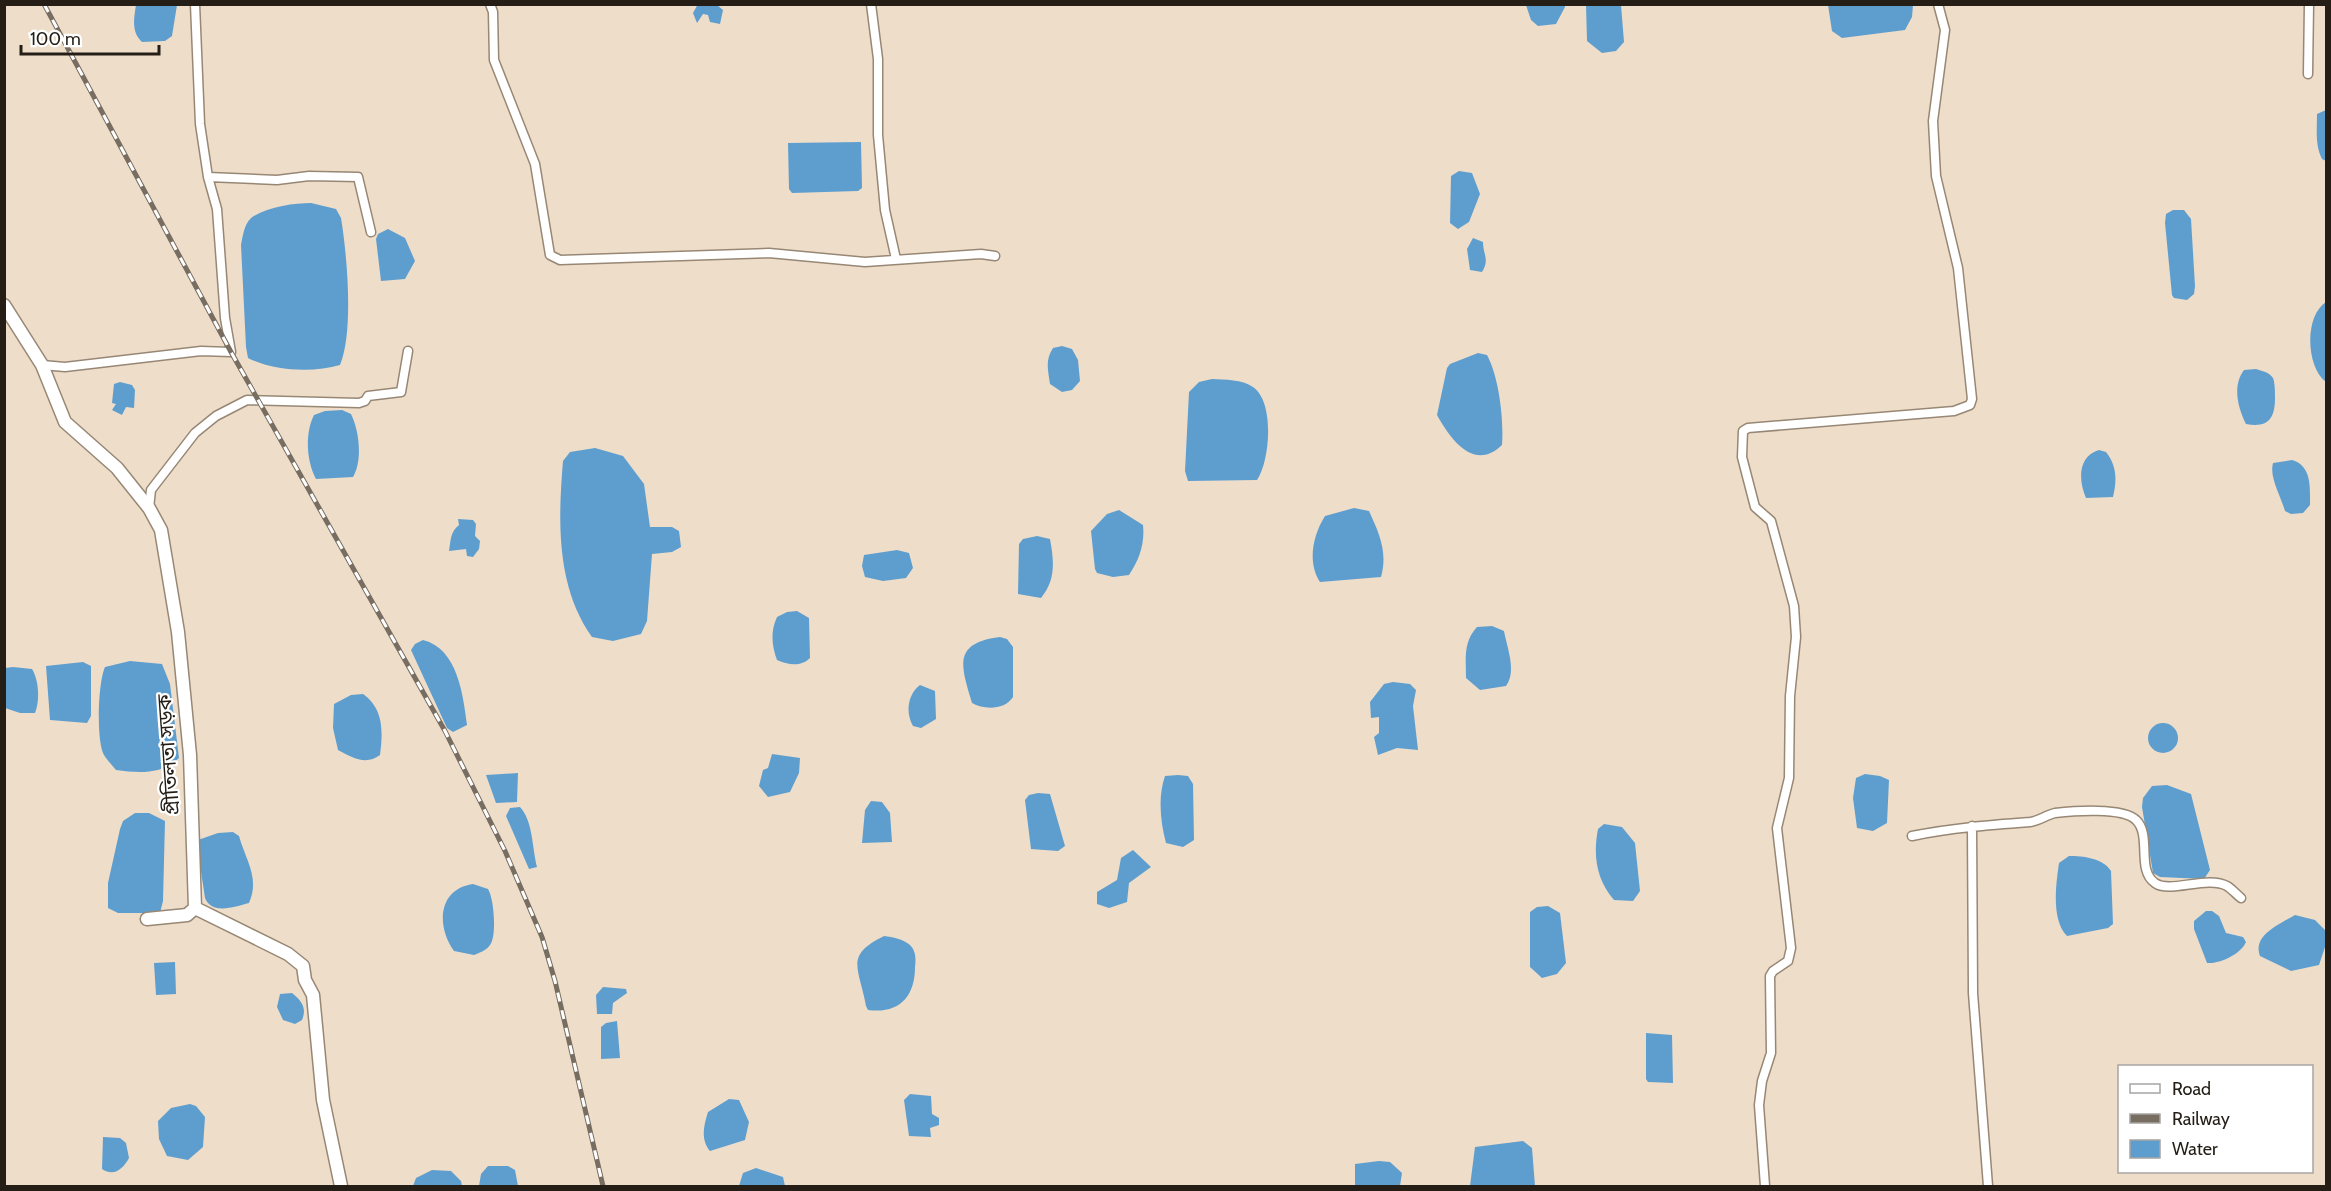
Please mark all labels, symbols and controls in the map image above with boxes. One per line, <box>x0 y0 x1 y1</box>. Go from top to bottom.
scale bar <box>21 18 159 56</box>
text: 100 m <box>30 28 81 50</box>
street label: প্রীতিলতা সড়ক <box>152 693 184 816</box>
legend <box>2118 1065 2313 1173</box>
text: Road <box>2172 1078 2211 1100</box>
text: Railway <box>2172 1108 2230 1130</box>
text: Water <box>2172 1138 2218 1160</box>

